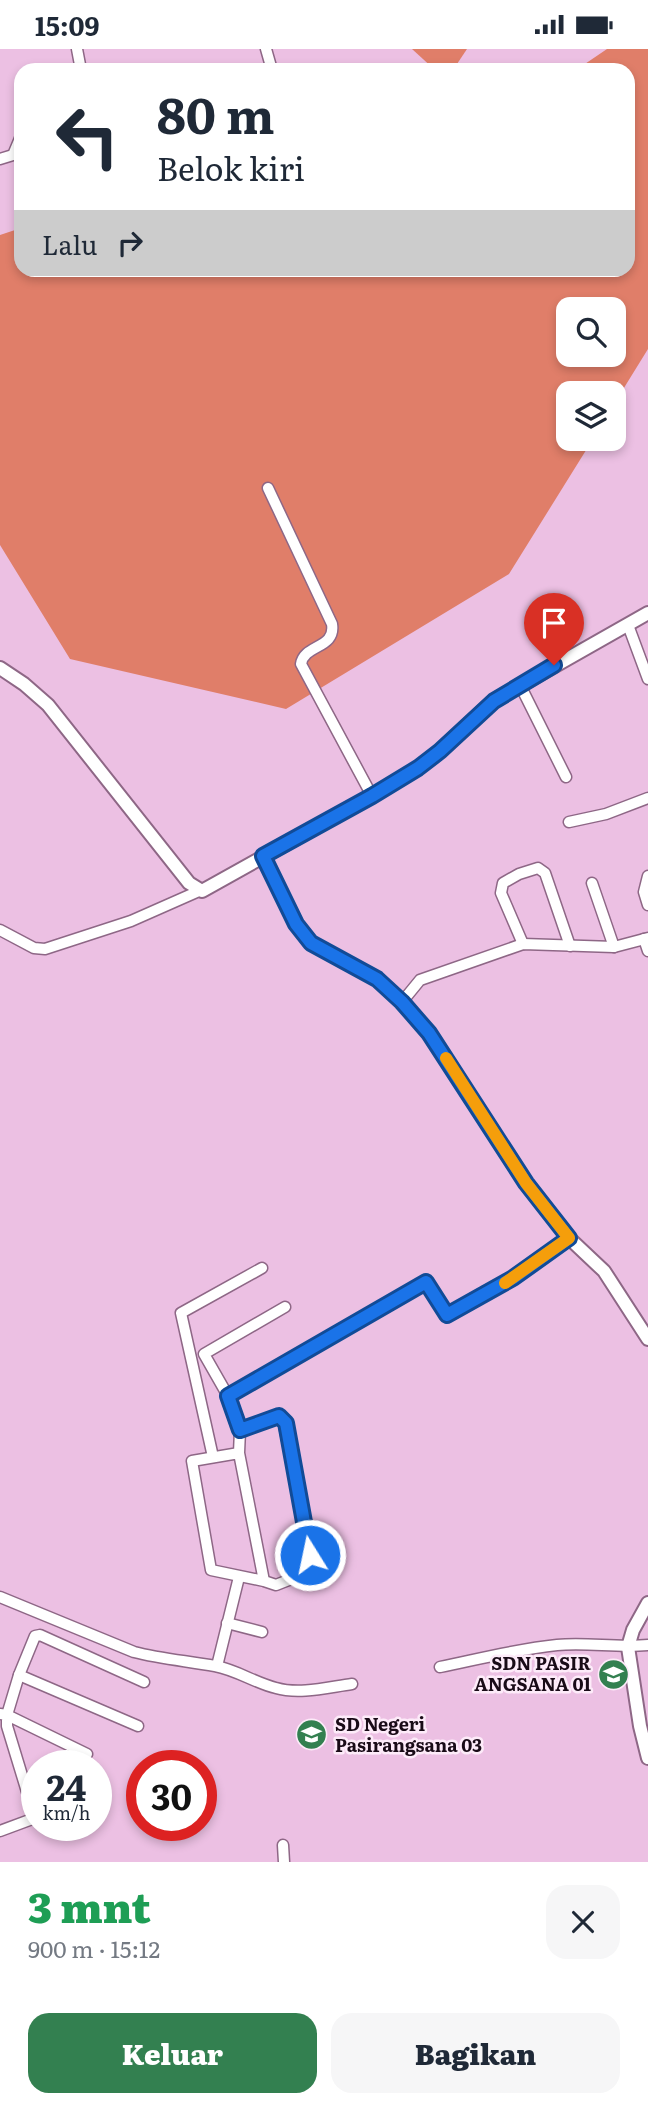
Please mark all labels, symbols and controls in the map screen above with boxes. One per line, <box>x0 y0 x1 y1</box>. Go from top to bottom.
text: 15:09 <box>35 5 99 44</box>
text: 80 m <box>157 76 275 149</box>
icon: left <box>42 91 133 182</box>
text: Belok kiri <box>157 143 305 191</box>
text: Lalu <box>42 224 97 263</box>
icon: right <box>111 224 149 262</box>
map controls <box>556 297 626 451</box>
button: search <box>556 297 626 367</box>
button: layers <box>556 381 626 451</box>
pin <box>524 593 584 665</box>
icon: arrive <box>535 604 573 642</box>
position arrow <box>273 1518 347 1592</box>
place label: SDN PASIR ANGSANA 01 <box>474 1649 592 1697</box>
school or university icon: SDN PASIR ANGSANA 01 <box>597 1657 631 1691</box>
place label: SD Negeri Pasirangsana 03 <box>335 1710 482 1758</box>
school or university icon: SD Negeri Pasirangsana 03 <box>295 1718 329 1752</box>
speed limit sign: 30 <box>126 1750 217 1841</box>
text: 24 <box>47 1760 86 1812</box>
text: km/h <box>43 1799 90 1826</box>
text: 3 mnt <box>28 1874 151 1936</box>
button: close <box>546 1885 620 1959</box>
text: 900 m · 15:12 <box>28 1931 160 1965</box>
button: Keluar <box>28 2013 317 2093</box>
button: Bagikan <box>331 2013 620 2093</box>

